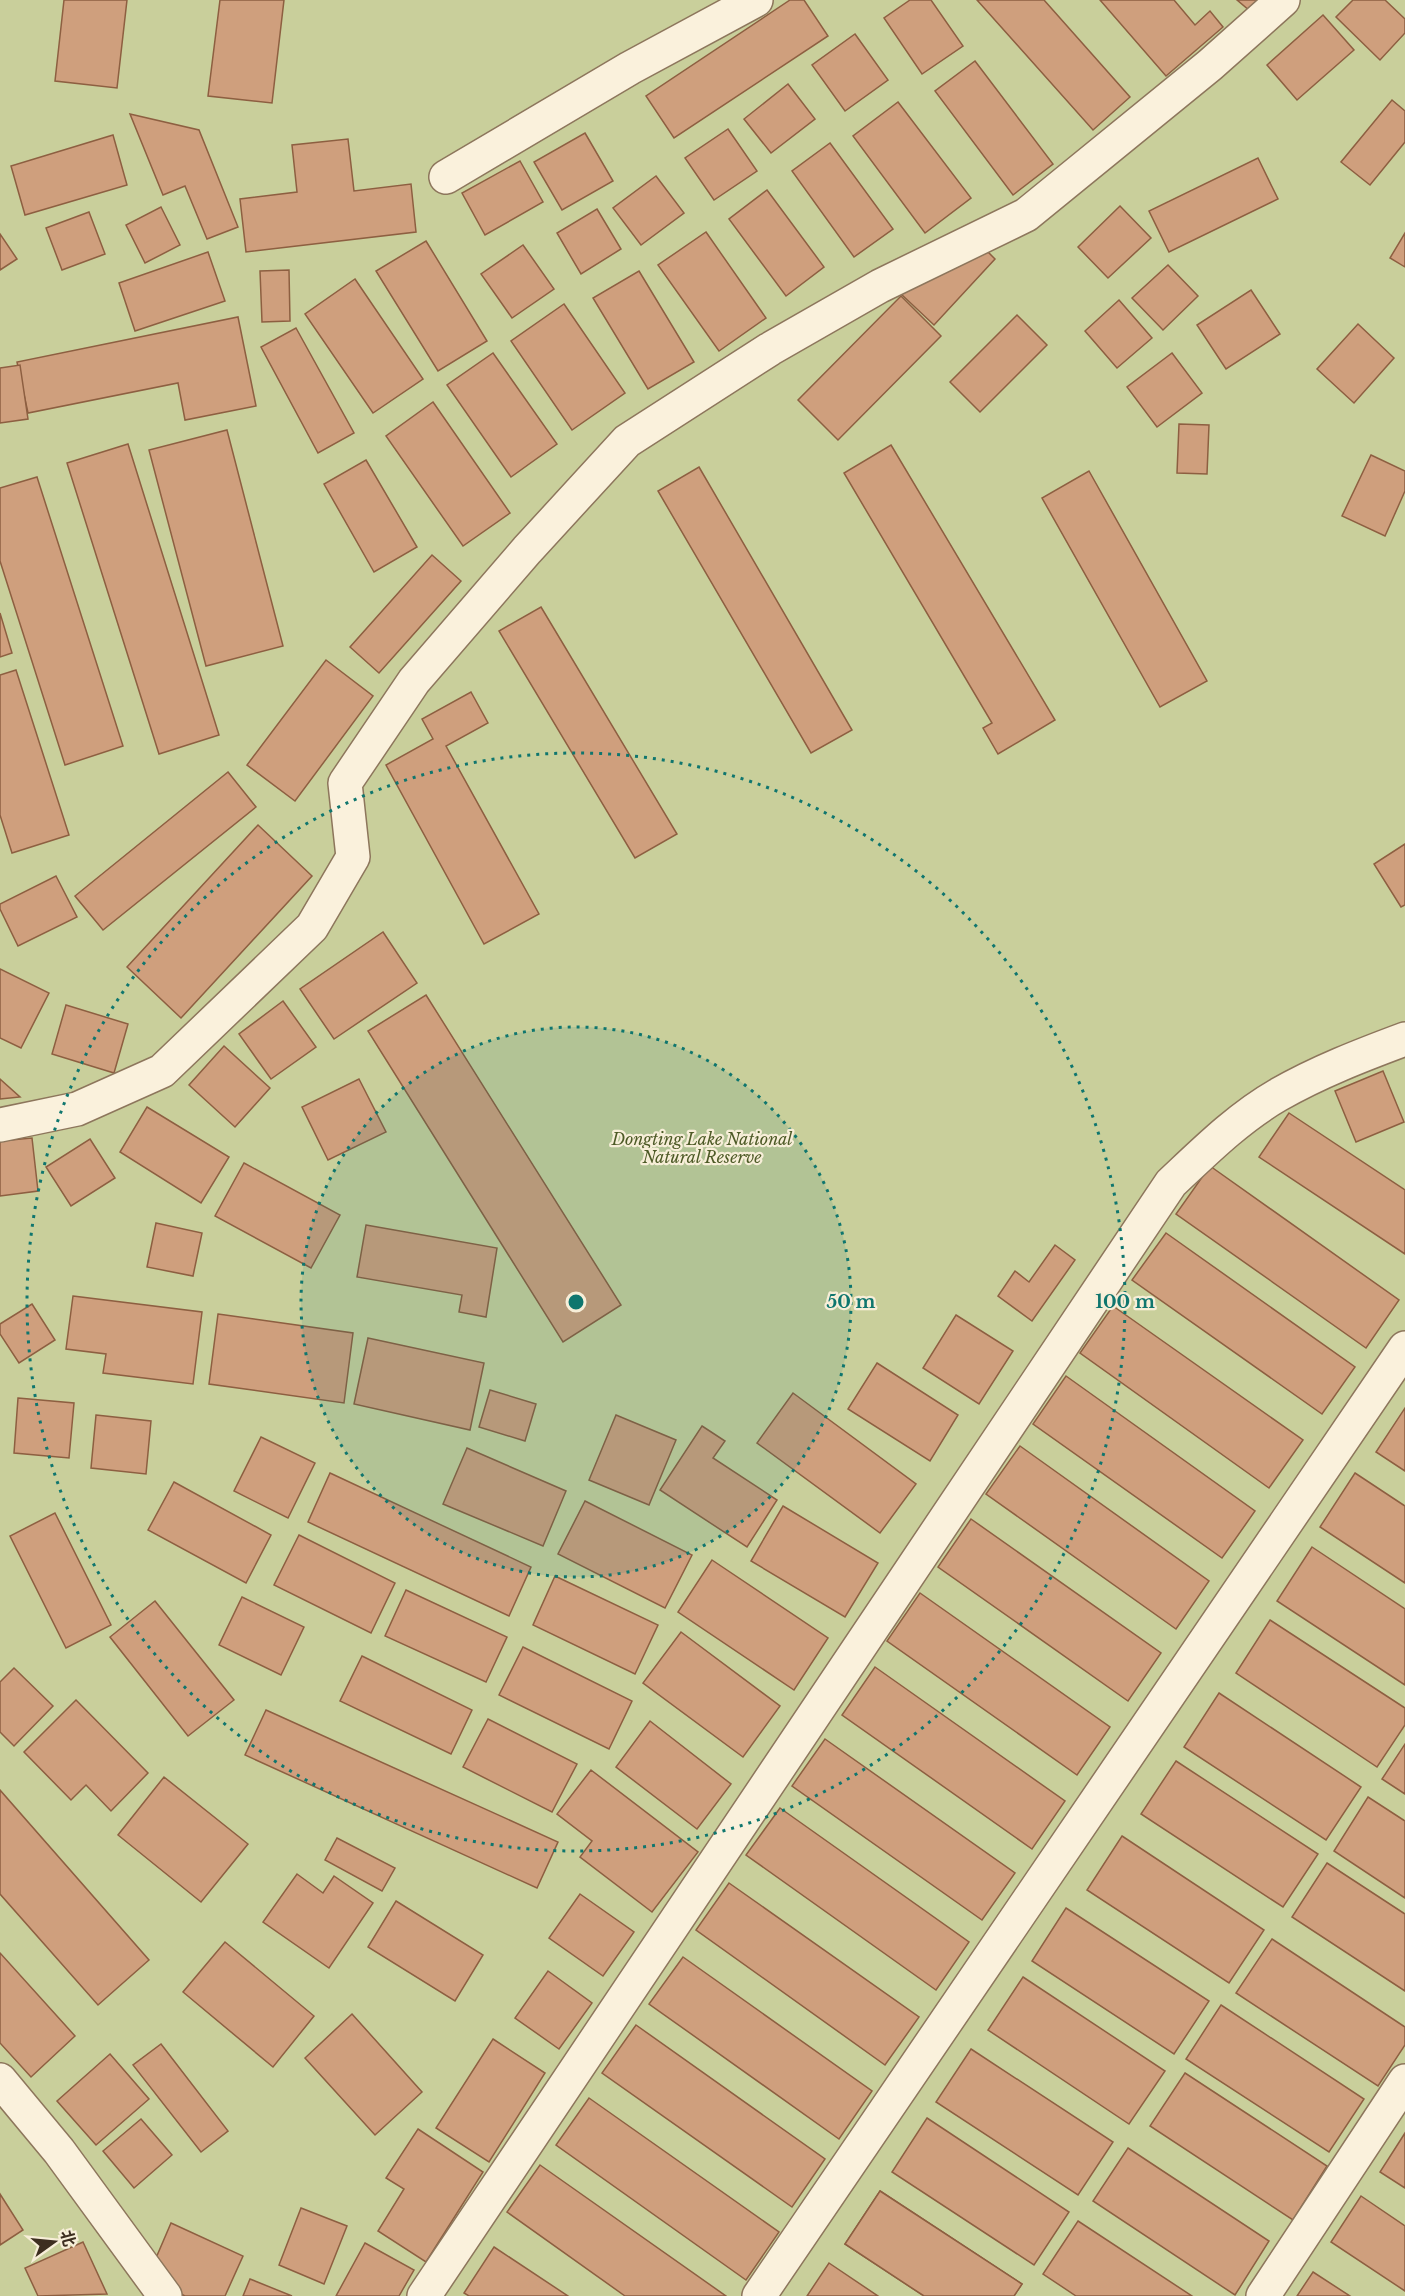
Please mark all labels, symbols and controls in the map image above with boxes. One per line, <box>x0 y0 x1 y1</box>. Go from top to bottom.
park label: Dongting Lake National Natural Reserve <box>611 1129 793 1167</box>
text: 50 m <box>827 1291 876 1313</box>
text: 100 m <box>1095 1291 1155 1313</box>
centre of rings <box>566 1292 586 1312</box>
north arrow <box>24 2212 84 2272</box>
text: 北 <box>57 2228 80 2248</box>

